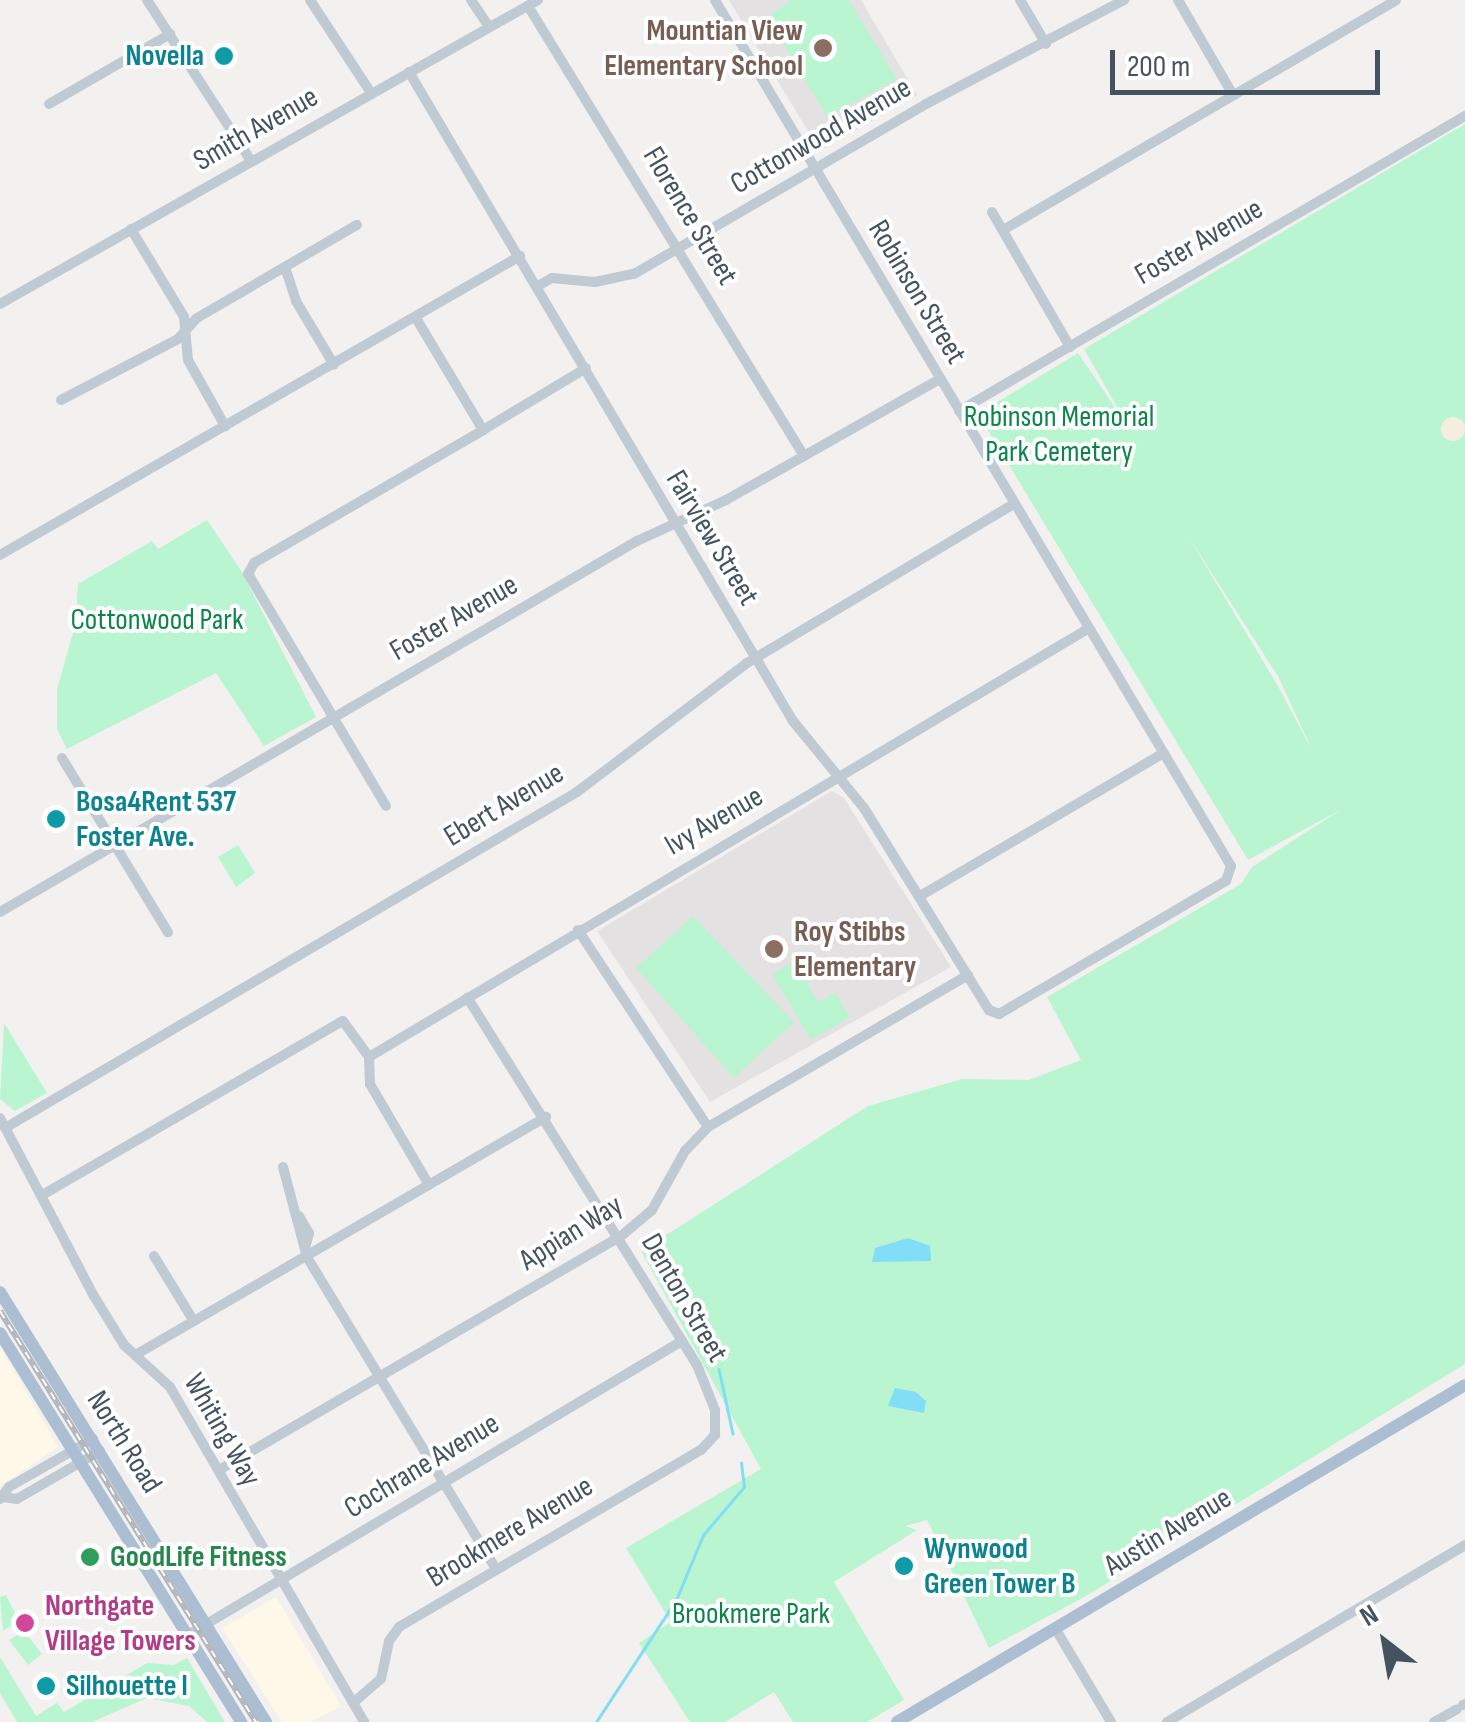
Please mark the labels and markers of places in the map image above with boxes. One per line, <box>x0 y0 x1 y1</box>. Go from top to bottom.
place label: Mountian View Elementary School <box>604 13 803 84</box>
marker: Mountian View Elementary School <box>812 37 834 59</box>
place label: Novella <box>126 38 204 74</box>
marker: Novella <box>213 45 235 67</box>
place label: Bosa4Rent 537 Foster Ave. <box>76 784 236 854</box>
marker: Bosa4Rent 537 Foster Ave. <box>45 808 67 830</box>
place label: Roy Stibbs Elementary <box>794 914 916 984</box>
marker: Roy Stibbs Elementary <box>763 938 785 960</box>
place label: Wynwood Green Tower B <box>924 1531 1076 1602</box>
place label: GoodLife Fitness <box>110 1539 287 1575</box>
marker: GoodLife Fitness <box>79 1546 101 1568</box>
marker: Wynwood Green Tower B <box>893 1555 915 1577</box>
place label: Northgate Village Towers <box>45 1588 196 1658</box>
marker: Northgate Village Towers <box>14 1612 36 1634</box>
place label: Silhouette I <box>66 1668 188 1704</box>
marker: Silhouette I <box>35 1675 57 1697</box>

